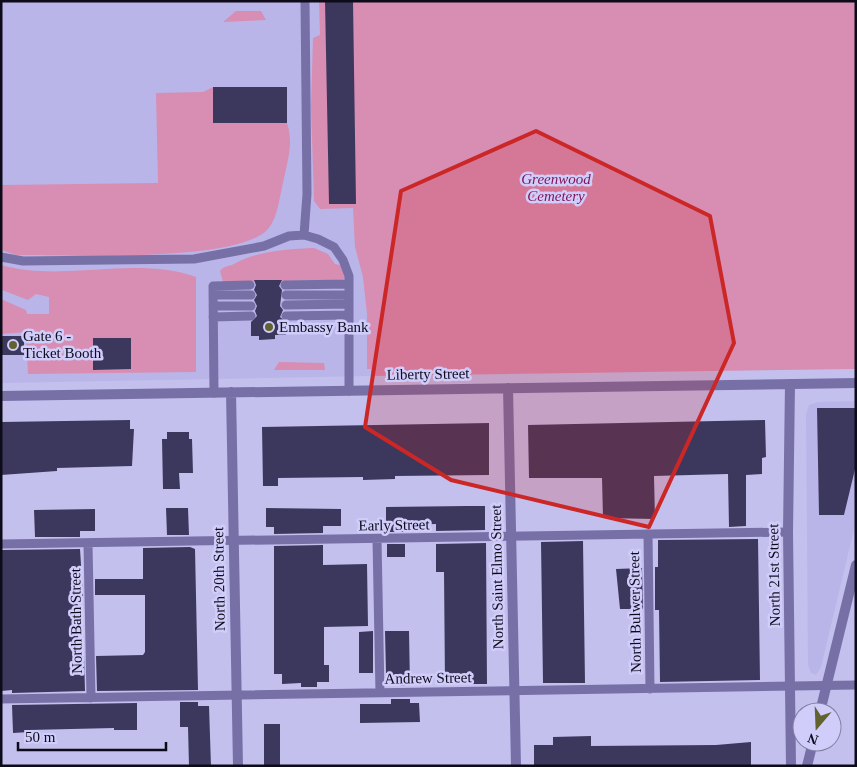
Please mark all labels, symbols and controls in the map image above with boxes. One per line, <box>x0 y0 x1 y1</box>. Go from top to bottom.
park label: Greenwood Cemetery <box>521 171 591 204</box>
place label: Embassy Bank <box>279 319 369 335</box>
marker: Embassy Bank <box>263 321 275 333</box>
place label: Gate 6 - Ticket Booth <box>23 328 102 361</box>
marker: Gate 6 - Ticket Booth <box>7 339 19 351</box>
street label: Liberty Street <box>386 365 470 383</box>
street label: North Saint Elmo Street <box>488 504 506 649</box>
street label: Early Street <box>358 516 431 534</box>
street label: North 21st Street <box>765 523 783 626</box>
street label: North 20th Street <box>210 526 228 631</box>
street label: North Bulwer Street <box>626 550 644 673</box>
street label: North Bath Street <box>67 567 85 674</box>
street label: Andrew Street <box>384 669 472 687</box>
north arrow <box>792 702 842 752</box>
scale bar <box>18 720 165 752</box>
text: 50 m <box>25 729 56 745</box>
text: N <box>806 730 820 748</box>

